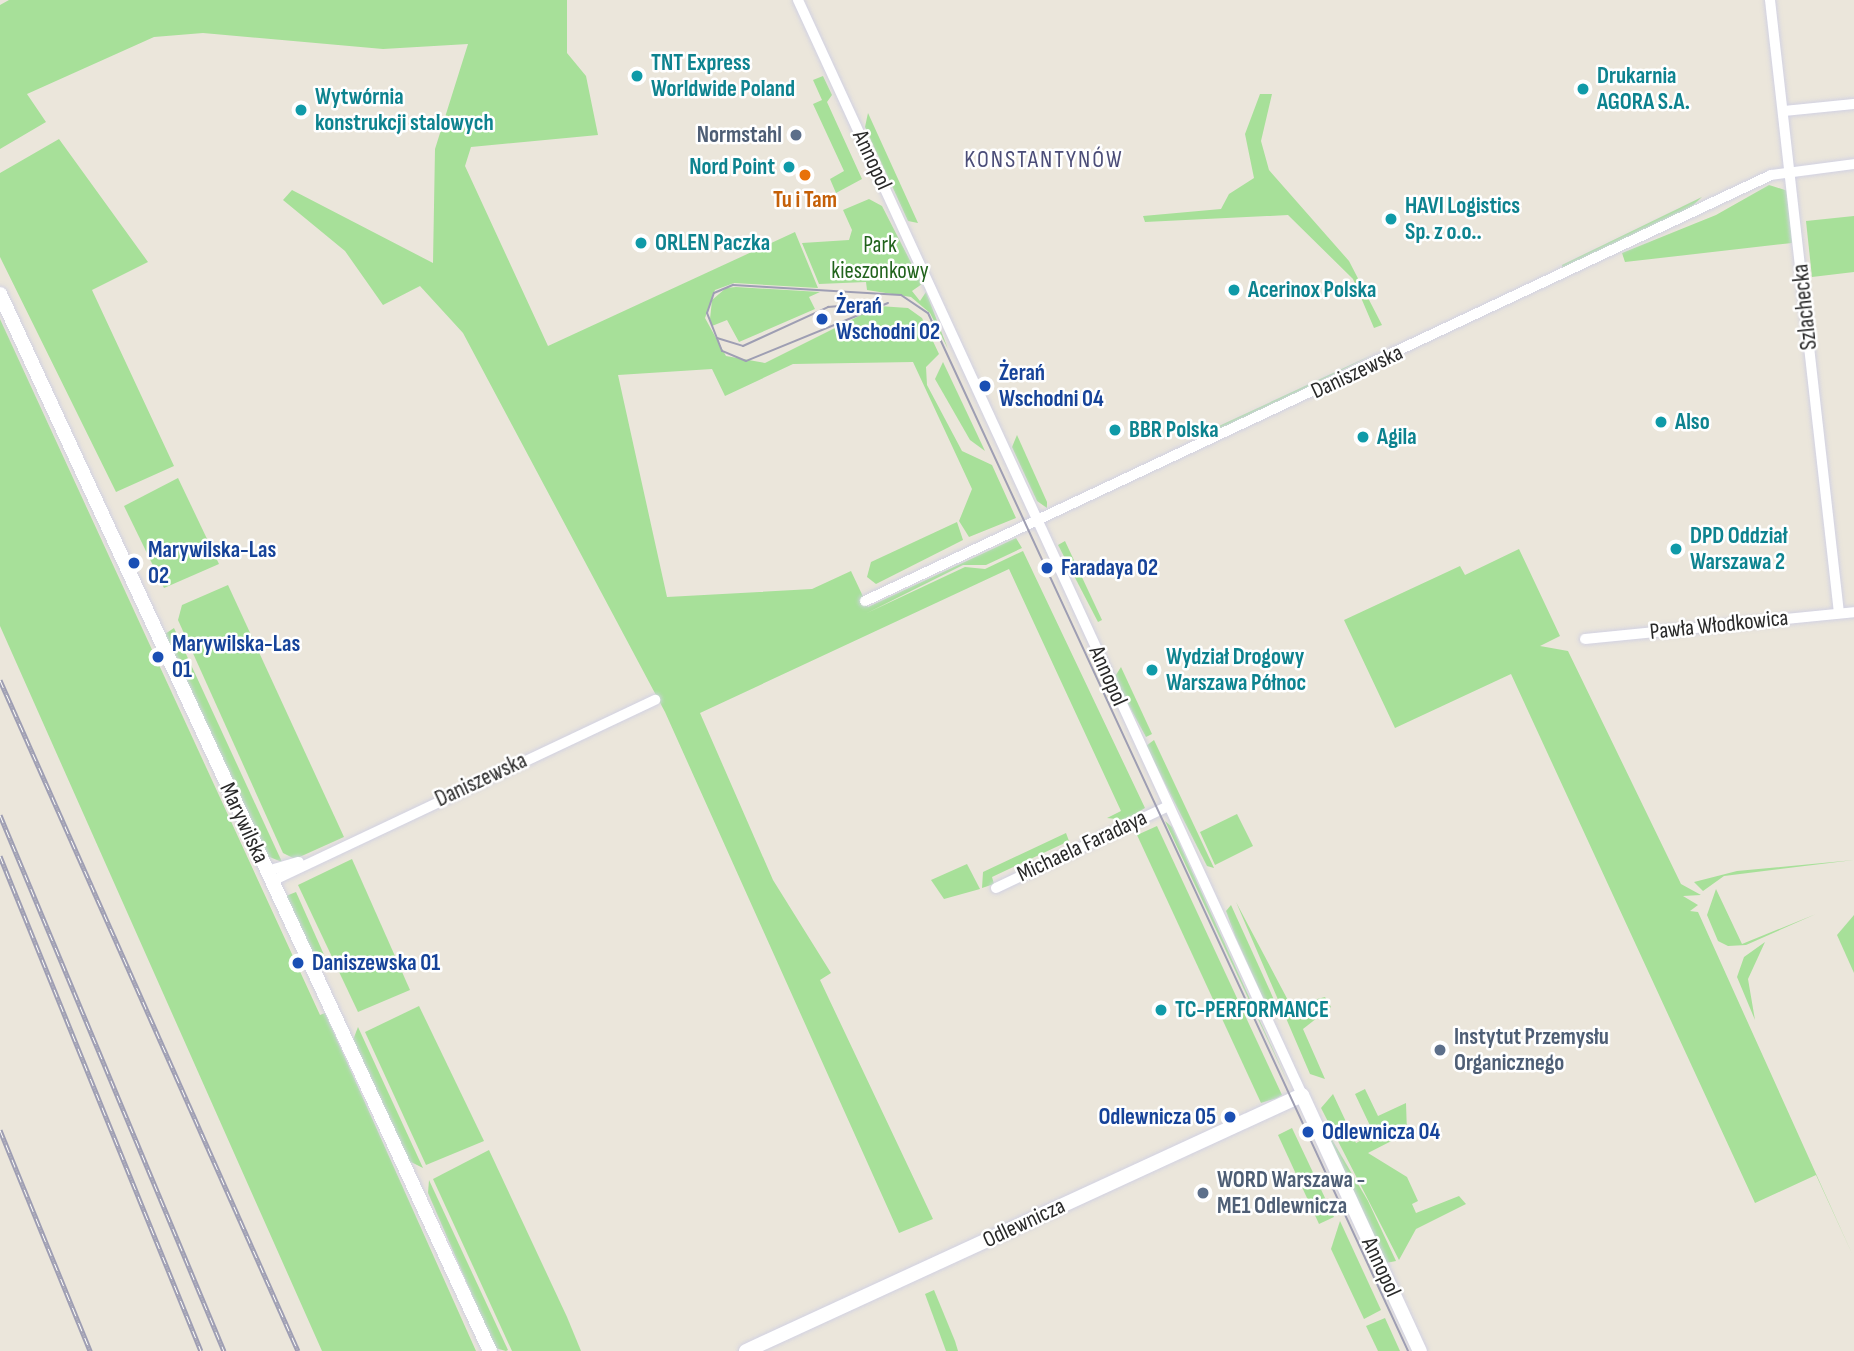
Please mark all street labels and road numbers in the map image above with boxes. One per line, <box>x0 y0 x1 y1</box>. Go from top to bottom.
street label: Annopol <box>846 126 898 194</box>
street label: Szlachecka <box>1787 263 1823 351</box>
street label: Daniszewska <box>1307 339 1407 405</box>
street label: Pawła Włodkowica <box>1648 604 1790 646</box>
street label: Annopol <box>1083 642 1133 710</box>
street label: Daniszewska <box>431 747 531 813</box>
street label: Marywilska <box>213 778 275 868</box>
street label: Michaela Faradaya <box>1013 804 1151 888</box>
street label: Odlewnicza <box>978 1192 1070 1254</box>
street label: Annopol <box>1355 1233 1407 1301</box>

